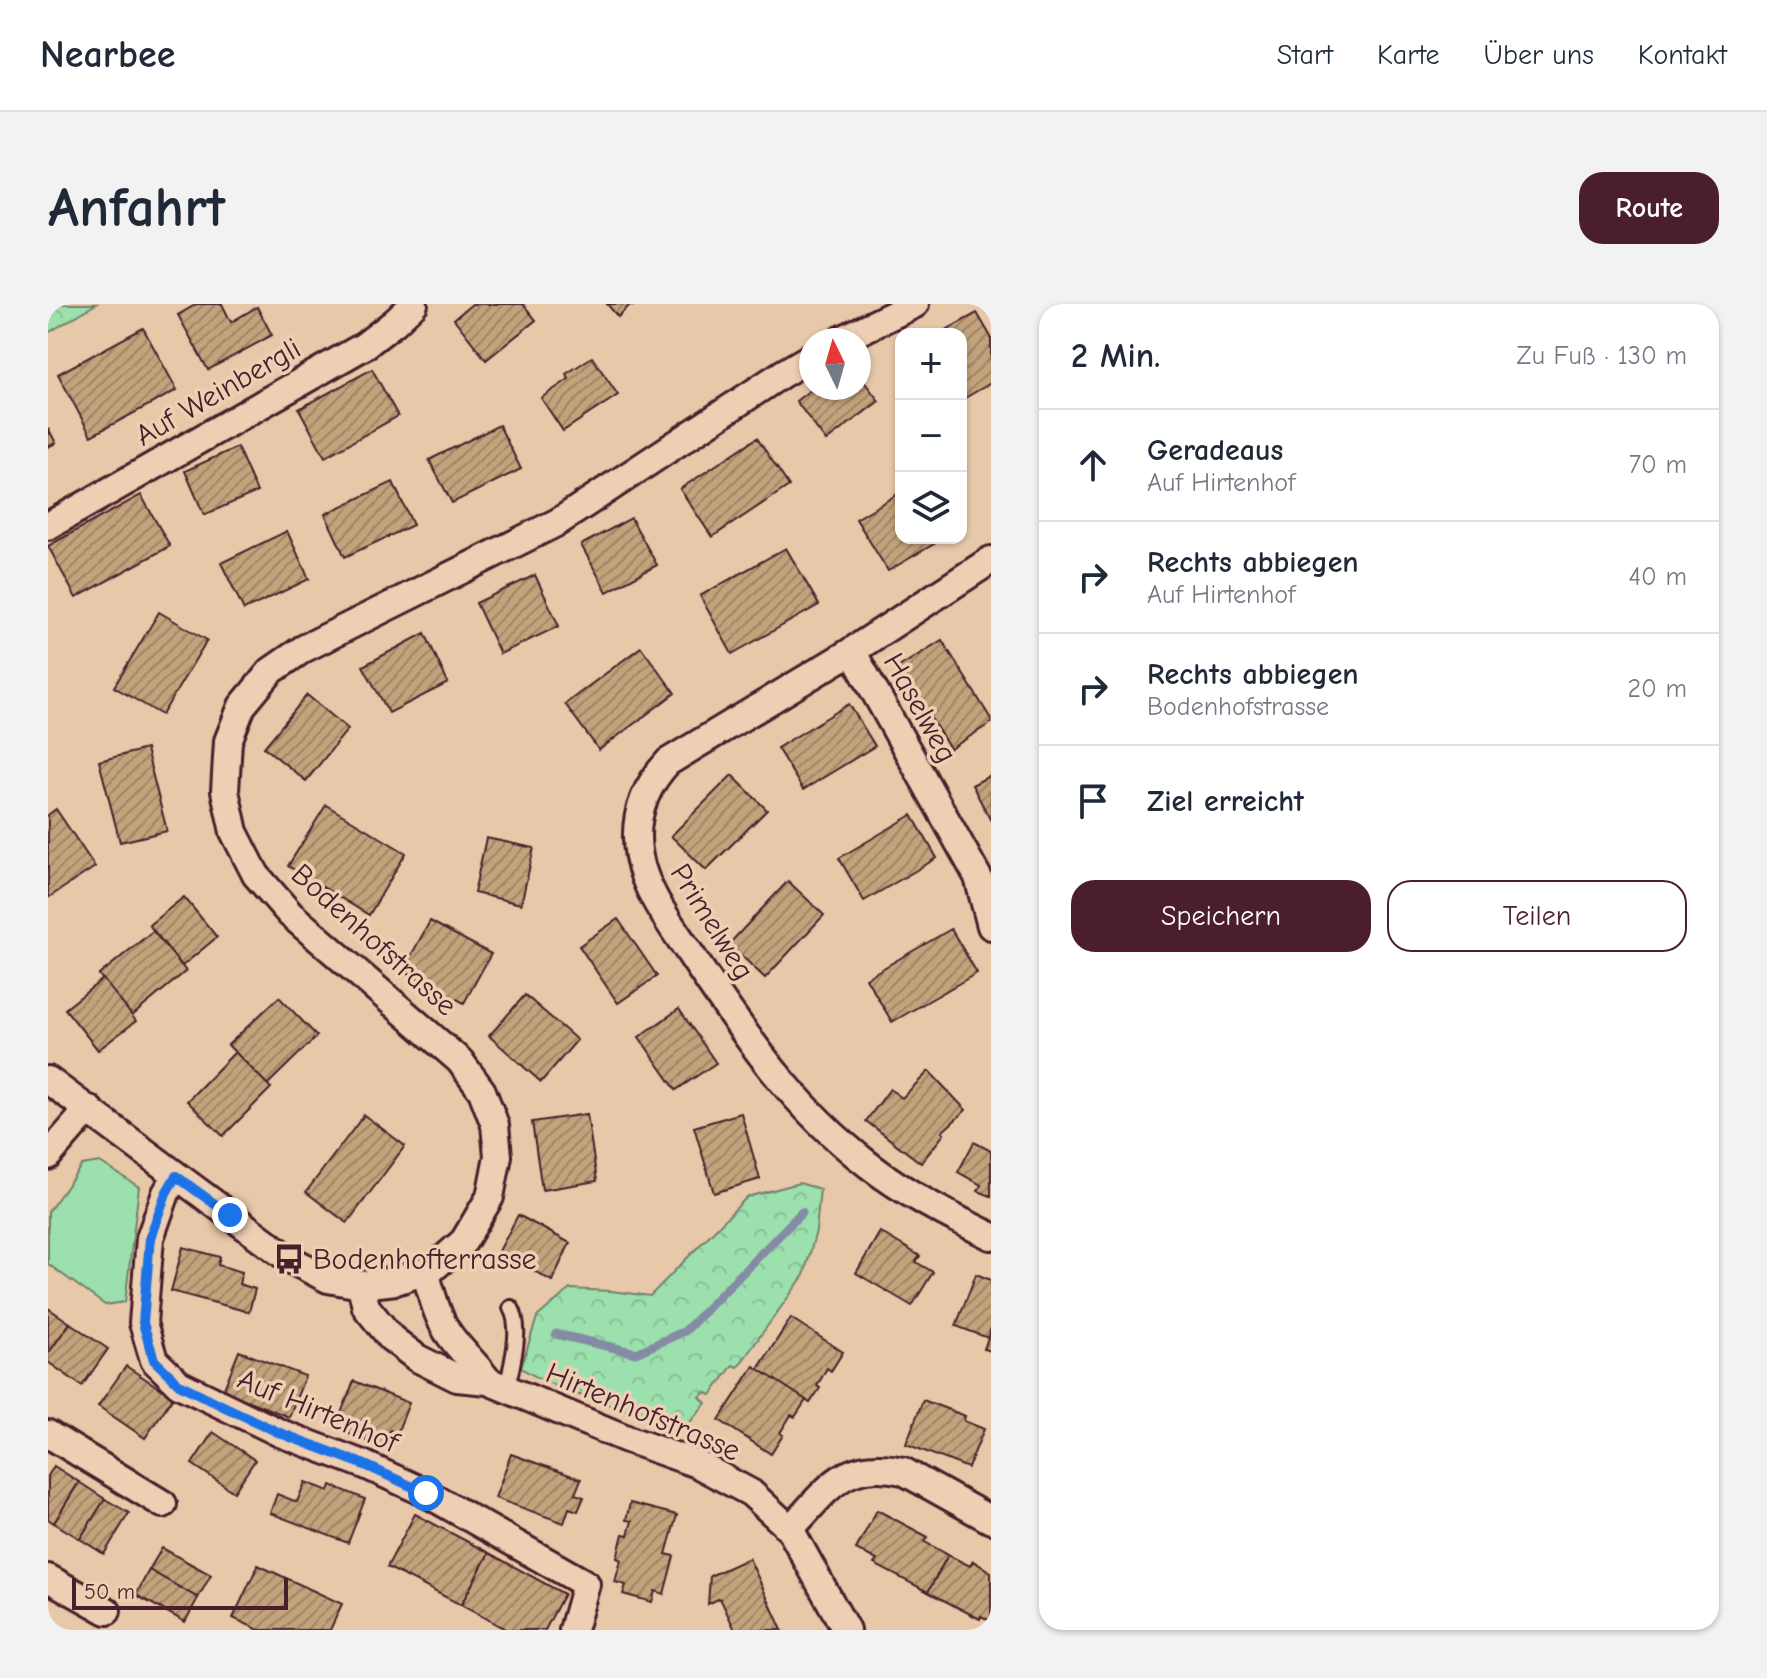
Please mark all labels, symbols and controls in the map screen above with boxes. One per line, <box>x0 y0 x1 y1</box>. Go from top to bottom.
text: Nearbee <box>40 33 175 77</box>
text: Start <box>1277 39 1333 71</box>
text: Karte <box>1377 39 1440 71</box>
text: Über uns <box>1484 39 1594 71</box>
text: Kontakt <box>1638 39 1727 71</box>
button: Route <box>1579 172 1719 244</box>
text: Anfahrt <box>48 176 225 240</box>
north arrow <box>799 328 871 400</box>
map controls <box>895 328 967 544</box>
button: + <box>895 328 967 400</box>
street label: Auf Weinbergli <box>129 331 307 453</box>
text: 2 Min. <box>1071 336 1160 376</box>
text: Zu Fuß · 130 m <box>1517 341 1687 371</box>
button: − <box>895 400 967 472</box>
text: Geradeaus <box>1147 433 1283 468</box>
icon: ahead <box>1071 443 1115 487</box>
text: 70 m <box>1629 450 1687 480</box>
text: Auf Hirtenhof <box>1147 468 1295 498</box>
button: layers <box>895 472 967 544</box>
text: Rechts abbiegen <box>1147 545 1359 580</box>
icon: right <box>1071 555 1115 599</box>
text: 40 m <box>1628 562 1687 592</box>
text: Auf Hirtenhof <box>1147 580 1295 610</box>
street label: Haselweg <box>876 647 964 769</box>
text: Rechts abbiegen <box>1147 657 1359 692</box>
icon: right <box>1071 667 1115 711</box>
text: 20 m <box>1627 674 1687 704</box>
text: Bodenhofstrasse <box>1147 692 1329 722</box>
icon: arrive <box>1071 779 1115 823</box>
text: Ziel erreicht <box>1147 784 1304 819</box>
street label: Bodenhofstrasse <box>284 857 464 1023</box>
street label: Primelweg <box>663 857 761 987</box>
button: Speichern <box>1071 880 1371 952</box>
button: Teilen <box>1387 880 1687 952</box>
route end <box>212 1197 248 1233</box>
bus stop icon: Bodenhofterrasse <box>272 1242 306 1276</box>
place label: Bodenhofterrasse <box>313 1242 537 1277</box>
street label: Hirtenhofstrasse <box>541 1355 745 1469</box>
street label: Auf Hirtenhof <box>232 1361 405 1461</box>
route start <box>408 1475 444 1511</box>
scale bar <box>72 1574 288 1610</box>
text: 50 m <box>84 1579 135 1605</box>

